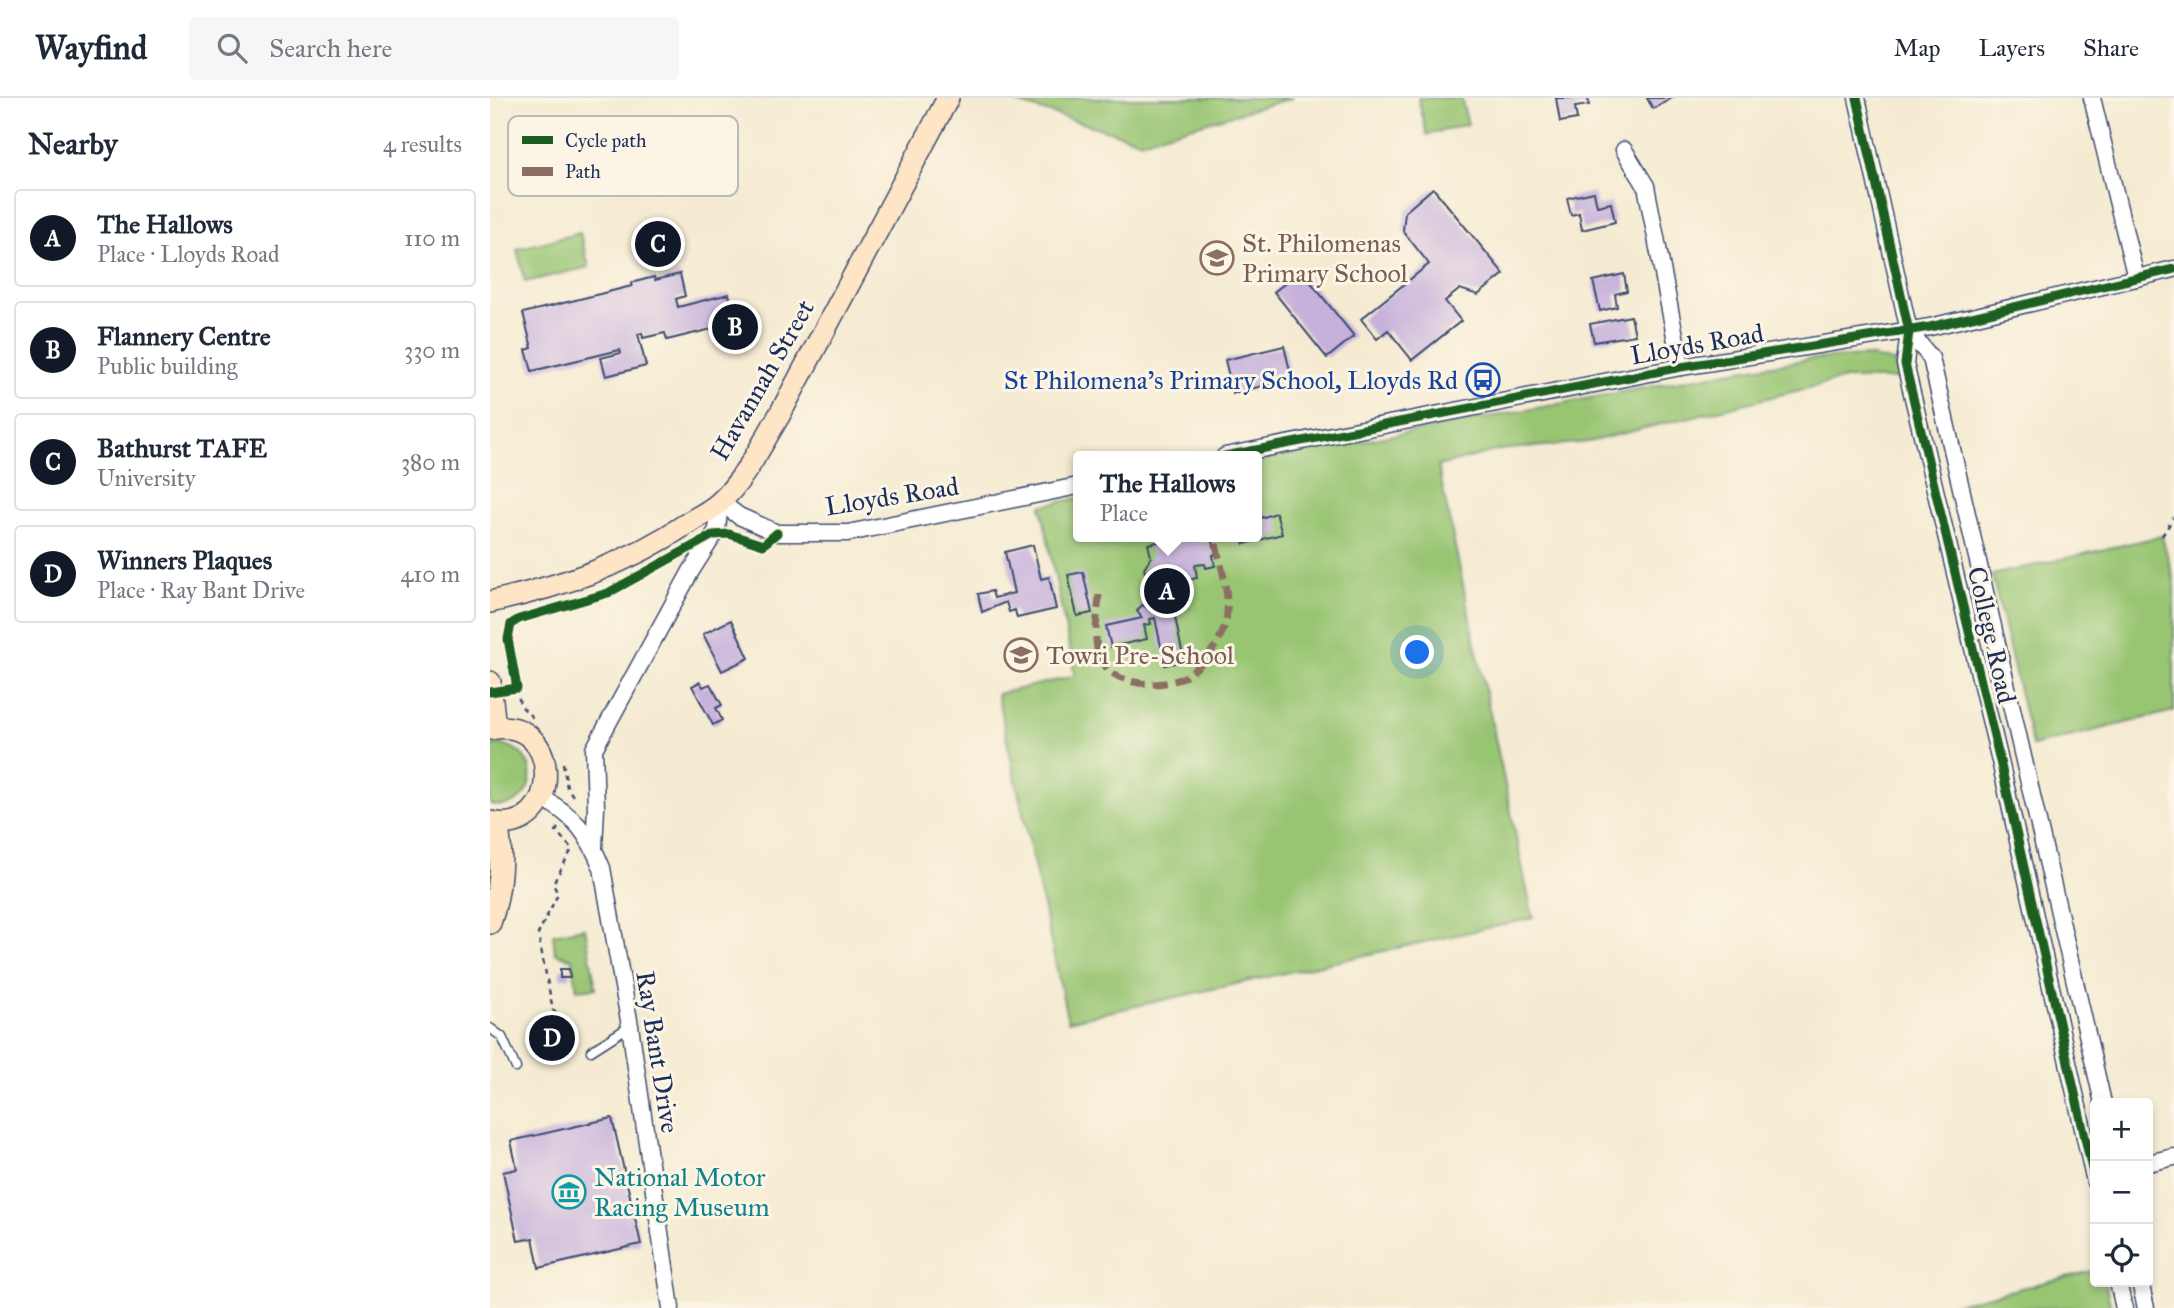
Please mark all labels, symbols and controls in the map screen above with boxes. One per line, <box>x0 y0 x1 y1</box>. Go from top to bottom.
search box <box>189 17 679 80</box>
text: Wayfind <box>35 28 147 68</box>
icon: search <box>213 29 251 67</box>
text: Search here <box>269 32 392 64</box>
text: Map <box>1894 33 1941 63</box>
text: Layers <box>1979 33 2045 63</box>
text: Share <box>2083 33 2139 63</box>
legend <box>508 116 738 196</box>
text: Nearby <box>28 126 118 162</box>
text: Cycle path <box>565 129 647 152</box>
text: 4 results <box>383 130 462 158</box>
text: Path <box>565 160 601 183</box>
text: The Hallows <box>97 208 233 240</box>
pin: C <box>635 218 681 270</box>
text: A <box>45 224 61 252</box>
text: 110 m <box>404 224 460 252</box>
place label: St. Philomenas Primary School <box>1242 227 1408 289</box>
school or university icon: St. Philomenas Primary School <box>1198 239 1236 277</box>
text: Place · Lloyds Road <box>97 240 280 268</box>
street label: Havannah Street <box>703 294 821 466</box>
pin: B <box>712 301 758 353</box>
street label: Lloyds Road <box>1628 317 1766 371</box>
text: Flannery Centre <box>97 320 271 352</box>
text: B <box>45 336 61 364</box>
text: 330 m <box>404 336 460 364</box>
text: Public building <box>97 352 237 380</box>
bus stop icon: St Philomena's Primary School, Lloyds Rd <box>1464 361 1502 399</box>
place label: St Philomena's Primary School, Lloyds Rd <box>1004 364 1458 396</box>
text: Bathurst TAFE <box>97 432 267 464</box>
text: C <box>45 448 61 476</box>
text: 380 m <box>401 448 460 476</box>
popup <box>1073 451 1262 542</box>
text: University <box>97 464 196 492</box>
text: The Hallows <box>1100 467 1235 499</box>
street label: Lloyds Road <box>823 470 961 522</box>
text: Place <box>1100 499 1148 527</box>
text: Winners Plaques <box>97 544 272 576</box>
text: D <box>44 560 62 588</box>
text: 410 m <box>401 560 460 588</box>
street label: College Road <box>1961 563 2023 707</box>
pin: A <box>1144 565 1190 617</box>
text: Place · Ray Bant Drive <box>97 576 305 604</box>
your location <box>1400 635 1434 669</box>
school or university icon: Towri Pre-School <box>1002 636 1040 674</box>
place label: Towri Pre-School <box>1046 639 1234 671</box>
street label: Ray Bant Drive <box>629 969 687 1136</box>
pin: D <box>529 1012 575 1064</box>
map controls <box>2090 1098 2153 1287</box>
button: + <box>2090 1098 2153 1161</box>
place label: National Motor Racing Museum <box>594 1161 770 1223</box>
button: − <box>2090 1161 2153 1224</box>
museum icon: National Motor Racing Museum <box>550 1173 588 1211</box>
button: locate <box>2090 1224 2153 1287</box>

